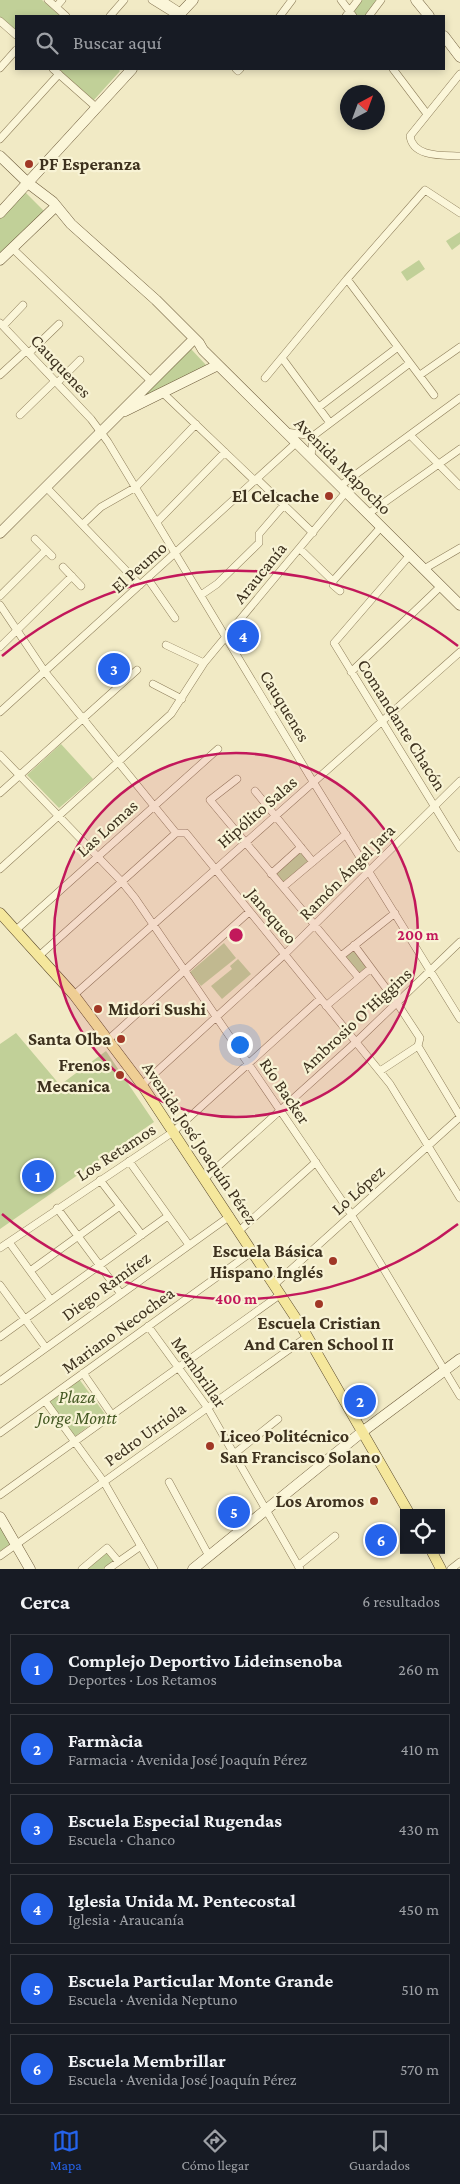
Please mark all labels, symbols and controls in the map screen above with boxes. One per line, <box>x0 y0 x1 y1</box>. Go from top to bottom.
search box <box>15 15 445 70</box>
icon: search <box>33 29 61 57</box>
text: Buscar aquí <box>73 32 162 53</box>
north arrow <box>340 85 385 130</box>
place label: PF Esperanza <box>39 154 141 174</box>
marker: PF Esperanza <box>23 158 35 170</box>
street label: Cauquenes <box>27 330 95 402</box>
street label: Avenida Mapocho <box>290 413 396 519</box>
place label: El Celcache <box>232 486 319 506</box>
marker: El Celcache <box>323 490 335 502</box>
street label: El Peumo <box>107 537 171 597</box>
street label: Araucanía <box>229 538 291 608</box>
pin: 4 <box>227 617 259 655</box>
pin: 3 <box>98 650 130 688</box>
street label: Comandante Chacón <box>353 656 451 795</box>
street label: Cauquenes <box>256 667 314 745</box>
street label: Hipólito Salas <box>213 772 301 852</box>
street label: Las Lomas <box>72 795 142 861</box>
street label: Ramón Ángel Jara <box>295 820 399 924</box>
street label: Janequeo <box>242 882 301 948</box>
centre of rings <box>227 926 245 944</box>
text: 200 m <box>397 927 439 943</box>
street label: Ambrosio O'Higgins <box>296 963 416 1077</box>
place label: Midori Sushi <box>108 999 207 1019</box>
marker: Midori Sushi <box>92 1003 104 1015</box>
place label: Santa Olba <box>28 1029 111 1049</box>
your location <box>227 1032 253 1058</box>
marker: Santa Olba <box>115 1033 127 1045</box>
street label: Río Backer <box>256 1054 315 1128</box>
place label: Frenos Mecanica <box>37 1055 110 1096</box>
street label: Avenida José Joaquín Pérez <box>138 1058 262 1228</box>
marker: Frenos Mecanica <box>114 1069 126 1081</box>
street label: Los Retamos <box>73 1119 159 1185</box>
pin: 1 <box>22 1157 54 1195</box>
street label: Lo López <box>327 1161 389 1219</box>
place label: Escuela Básica Hispano Inglés <box>210 1241 323 1282</box>
street label: Diego Ramírez <box>58 1247 154 1325</box>
marker: Escuela Básica Hispano Inglés <box>327 1255 339 1267</box>
street label: Mariano Necochea <box>58 1283 178 1377</box>
text: 400 m <box>215 1291 257 1307</box>
marker: Escuela Cristian And Caren School II <box>313 1298 325 1310</box>
place label: Escuela Cristian And Caren School II <box>243 1313 394 1354</box>
street label: Membrillar <box>167 1333 231 1412</box>
pin: 2 <box>344 1382 376 1420</box>
park label: Plaza Jorge Montt <box>34 1387 117 1428</box>
street label: Pedro Urriola <box>100 1398 190 1470</box>
place label: Liceo Politécnico San Francisco Solano <box>220 1426 380 1467</box>
marker: Liceo Politécnico San Francisco Solano <box>204 1440 216 1452</box>
place label: Los Aromos <box>275 1491 364 1511</box>
pin: 5 <box>218 1493 250 1531</box>
marker: Los Aromos <box>368 1495 380 1507</box>
map controls <box>400 1509 445 1554</box>
button: locate <box>400 1509 445 1554</box>
pin: 6 <box>365 1521 397 1559</box>
text: Cerca <box>20 1590 70 1614</box>
text: 6 resultados <box>362 1593 440 1610</box>
text: Complejo Deportivo Lideinsenoba <box>68 1650 342 1671</box>
text: 1 <box>34 1661 40 1678</box>
text: 260 m <box>398 1661 439 1678</box>
text: Deportes · Los Retamos <box>68 1671 217 1688</box>
text: Farmàcia <box>68 1730 143 1751</box>
text: 2 <box>33 1741 41 1758</box>
text: 410 m <box>401 1741 439 1758</box>
text: Farmacia · Avenida José Joaquín Pérez <box>68 1751 307 1768</box>
text: Escuela Especial Rugendas <box>68 1810 282 1831</box>
text: 3 <box>33 1821 41 1838</box>
text: 430 m <box>398 1821 439 1838</box>
text: Escuela · Chanco <box>68 1831 175 1848</box>
text: Iglesia Unida M. Pentecostal <box>68 1890 296 1911</box>
text: 4 <box>33 1901 41 1918</box>
text: 450 m <box>398 1901 439 1918</box>
text: Iglesia · Araucanía <box>68 1911 184 1928</box>
text: Escuela Particular Monte Grande <box>68 1970 333 1991</box>
text: 5 <box>33 1981 41 1998</box>
text: 510 m <box>401 1981 439 1998</box>
text: Escuela · Avenida Neptuno <box>68 1991 237 2008</box>
text: Escuela Membrillar <box>68 2050 226 2071</box>
text: 6 <box>33 2061 41 2078</box>
text: 570 m <box>400 2061 439 2078</box>
text: Escuela · Avenida José Joaquín Pérez <box>68 2071 297 2088</box>
tab: Mapa <box>50 2127 82 2173</box>
tab: Cómo llegar <box>182 2127 249 2173</box>
tab: Guardados <box>349 2127 410 2173</box>

